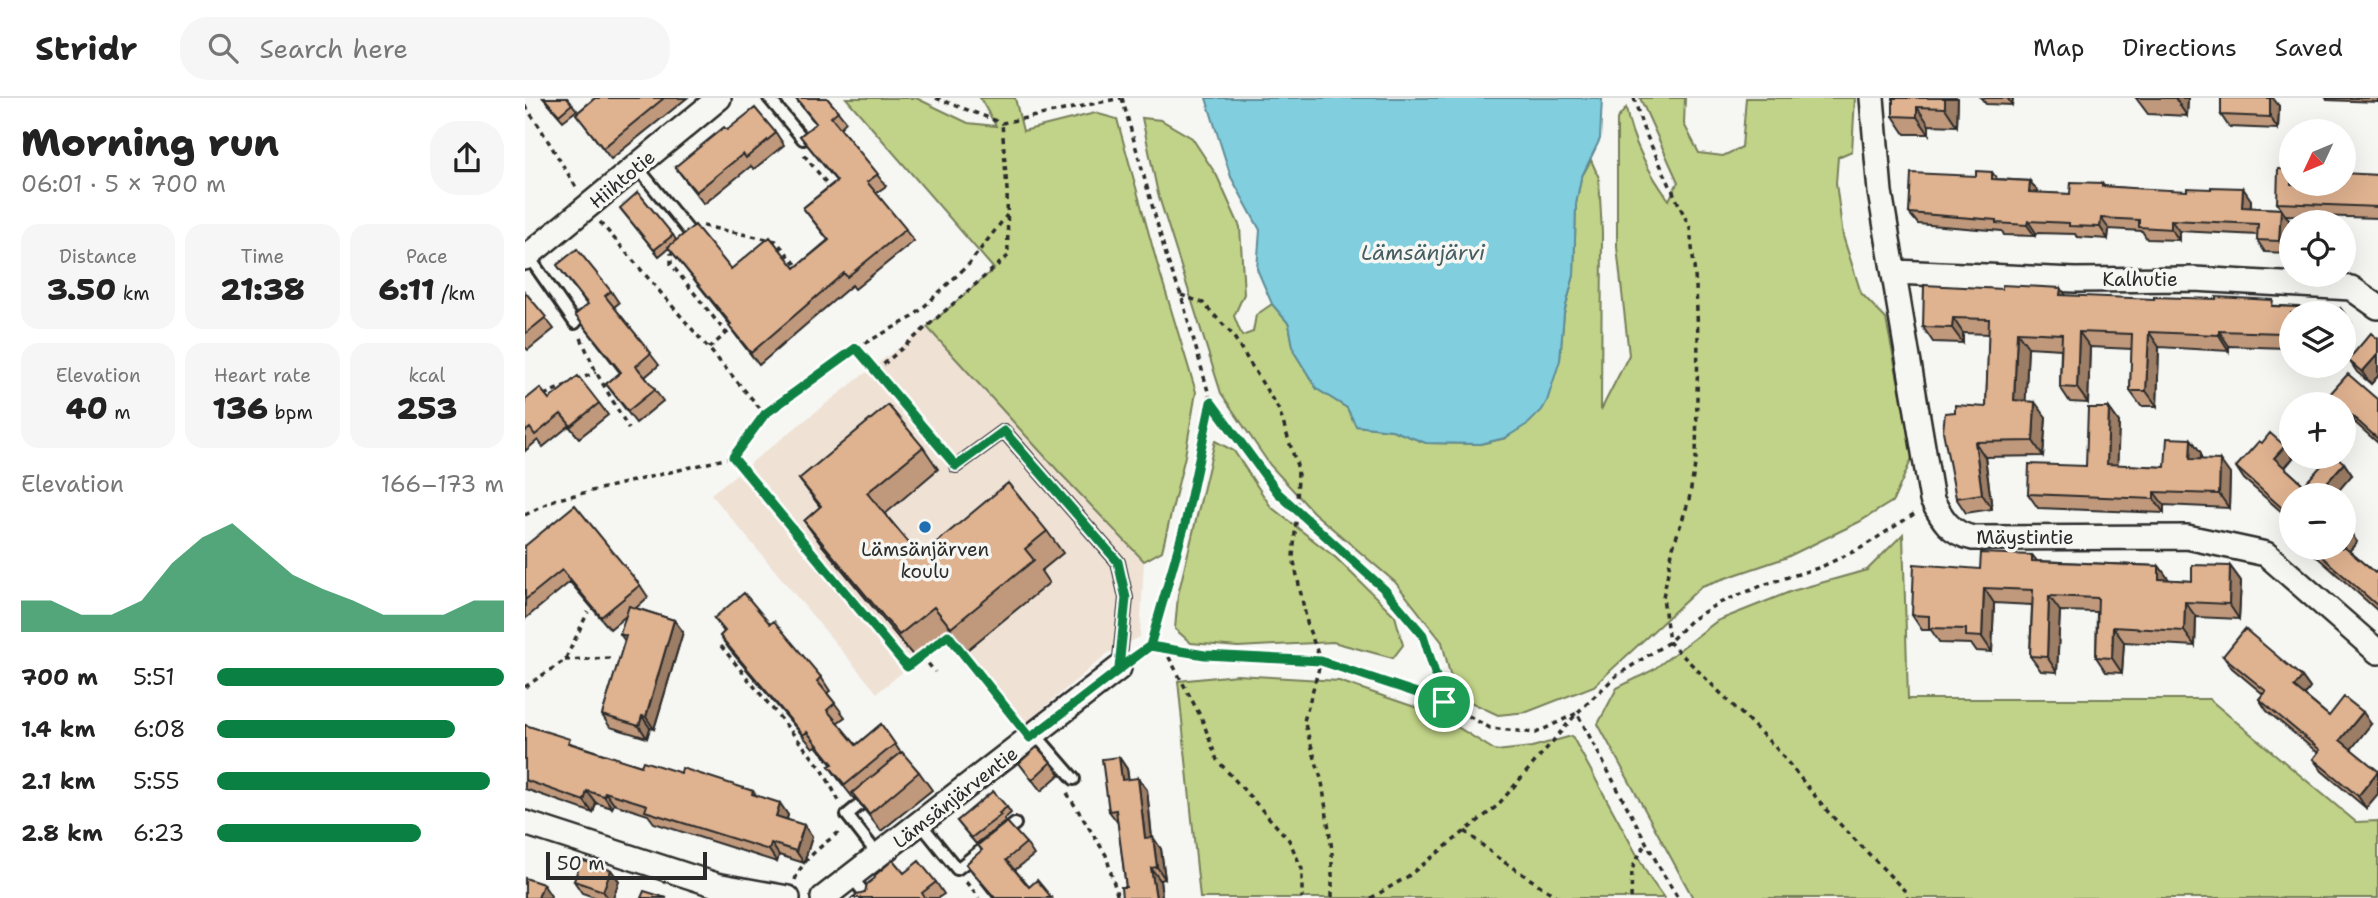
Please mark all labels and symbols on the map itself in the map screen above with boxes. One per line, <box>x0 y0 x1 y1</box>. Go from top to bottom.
north arrow <box>2279 119 2355 196</box>
street label: Hiihtotie <box>584 145 660 214</box>
water label: Lämsänjärvi <box>1361 239 1486 267</box>
street label: Kalhutie <box>2102 267 2178 292</box>
marker: Lämsänjärven koulu <box>917 519 933 535</box>
street label: Mäystintie <box>1976 525 2074 550</box>
place label: Lämsänjärven koulu <box>861 537 989 584</box>
pin <box>1414 672 1474 732</box>
street label: Lämsänjärventie <box>888 741 1023 854</box>
scale bar <box>546 849 707 881</box>

